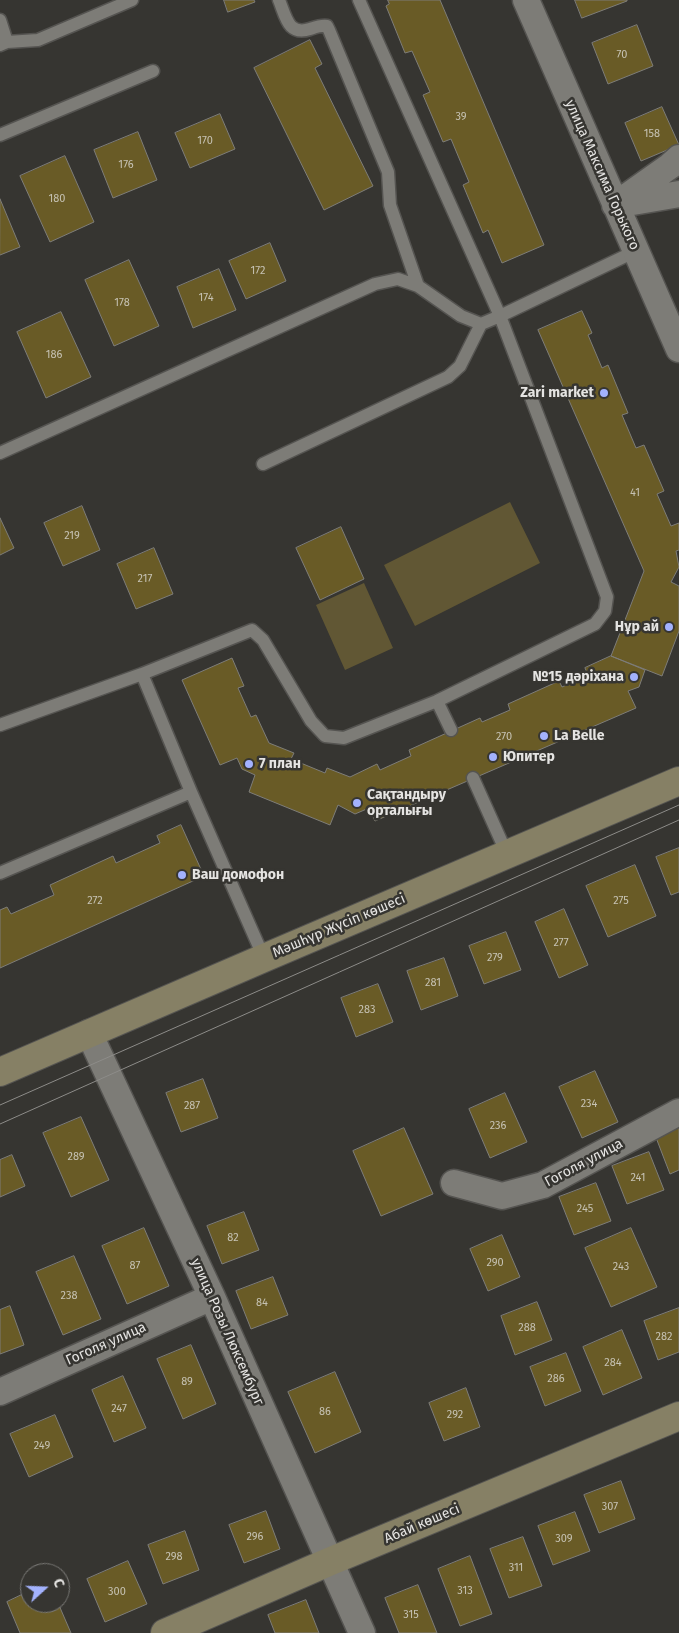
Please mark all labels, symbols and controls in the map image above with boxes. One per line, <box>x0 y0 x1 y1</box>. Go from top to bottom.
house number: 70 <box>617 48 627 62</box>
street label: улица Максима Горького <box>561 97 643 253</box>
house number: 39 <box>455 110 467 124</box>
house number: 158 <box>644 127 660 141</box>
house number: 170 <box>197 134 213 148</box>
house number: 176 <box>118 158 134 172</box>
house number: 180 <box>49 192 65 206</box>
house number: 172 <box>251 264 265 278</box>
house number: 174 <box>198 291 214 305</box>
house number: 178 <box>114 296 130 310</box>
house number: 186 <box>46 348 62 362</box>
place label: Zari market <box>520 385 594 401</box>
marker: Zari market <box>598 387 610 399</box>
house number: 41 <box>630 486 640 500</box>
house number: 219 <box>64 529 80 543</box>
house number: 217 <box>138 572 152 586</box>
place label: Нұр ай <box>615 619 659 635</box>
marker: Нұр ай <box>663 621 675 633</box>
place label: №15 дәріхана <box>533 669 624 685</box>
marker: №15 дәріхана <box>628 671 640 683</box>
place label: La Belle <box>554 728 604 744</box>
house number: 270 <box>496 730 512 744</box>
marker: La Belle <box>538 730 550 742</box>
place label: Юпитер <box>503 749 555 765</box>
marker: Юпитер <box>487 751 499 763</box>
place label: 7 план <box>259 756 301 772</box>
marker: 7 план <box>243 758 255 770</box>
place label: Сақтандыру орталығы <box>367 787 446 820</box>
marker: Сақтандыру орталығы <box>351 797 363 809</box>
place label: Ваш домофон <box>192 867 284 883</box>
marker: Ваш домофон <box>176 869 188 881</box>
street label: Мәшһүр Жүсіп көшесі <box>270 890 408 962</box>
house number: 272 <box>87 894 103 908</box>
house number: 275 <box>613 894 629 908</box>
house number: 277 <box>553 936 569 950</box>
house number: 279 <box>487 951 503 965</box>
house number: 281 <box>425 976 441 990</box>
house number: 283 <box>359 1003 375 1017</box>
house number: 234 <box>581 1097 597 1111</box>
house number: 287 <box>184 1099 200 1113</box>
house number: 236 <box>490 1119 506 1133</box>
street label: Гоголя улица <box>542 1135 626 1191</box>
house number: 289 <box>67 1150 85 1164</box>
house number: 241 <box>630 1171 646 1185</box>
house number: 245 <box>577 1202 593 1216</box>
house number: 82 <box>227 1231 239 1245</box>
street label: улица Розы Люксембург <box>187 1256 267 1408</box>
house number: 290 <box>486 1256 504 1270</box>
house number: 87 <box>130 1259 140 1273</box>
house number: 243 <box>613 1260 629 1274</box>
house number: 238 <box>61 1289 77 1303</box>
house number: 84 <box>256 1296 268 1310</box>
street label: Гоголя улица <box>63 1319 149 1369</box>
house number: 288 <box>518 1321 536 1335</box>
house number: 282 <box>656 1330 672 1344</box>
house number: 284 <box>604 1356 622 1370</box>
house number: 286 <box>547 1372 565 1386</box>
house number: 89 <box>181 1375 193 1389</box>
house number: 247 <box>111 1402 127 1416</box>
house number: 86 <box>319 1405 331 1419</box>
house number: 292 <box>447 1408 463 1422</box>
house number: 249 <box>34 1439 50 1453</box>
house number: 307 <box>602 1500 618 1514</box>
street label: Абай көшесі <box>382 1501 462 1547</box>
house number: 296 <box>247 1530 263 1544</box>
house number: 309 <box>555 1532 573 1546</box>
house number: 298 <box>165 1550 183 1564</box>
house number: 311 <box>509 1561 523 1575</box>
north arrow <box>20 1563 70 1613</box>
text: С <box>49 1576 68 1590</box>
house number: 313 <box>457 1584 473 1598</box>
house number: 300 <box>108 1585 126 1599</box>
house number: 315 <box>403 1608 419 1622</box>

